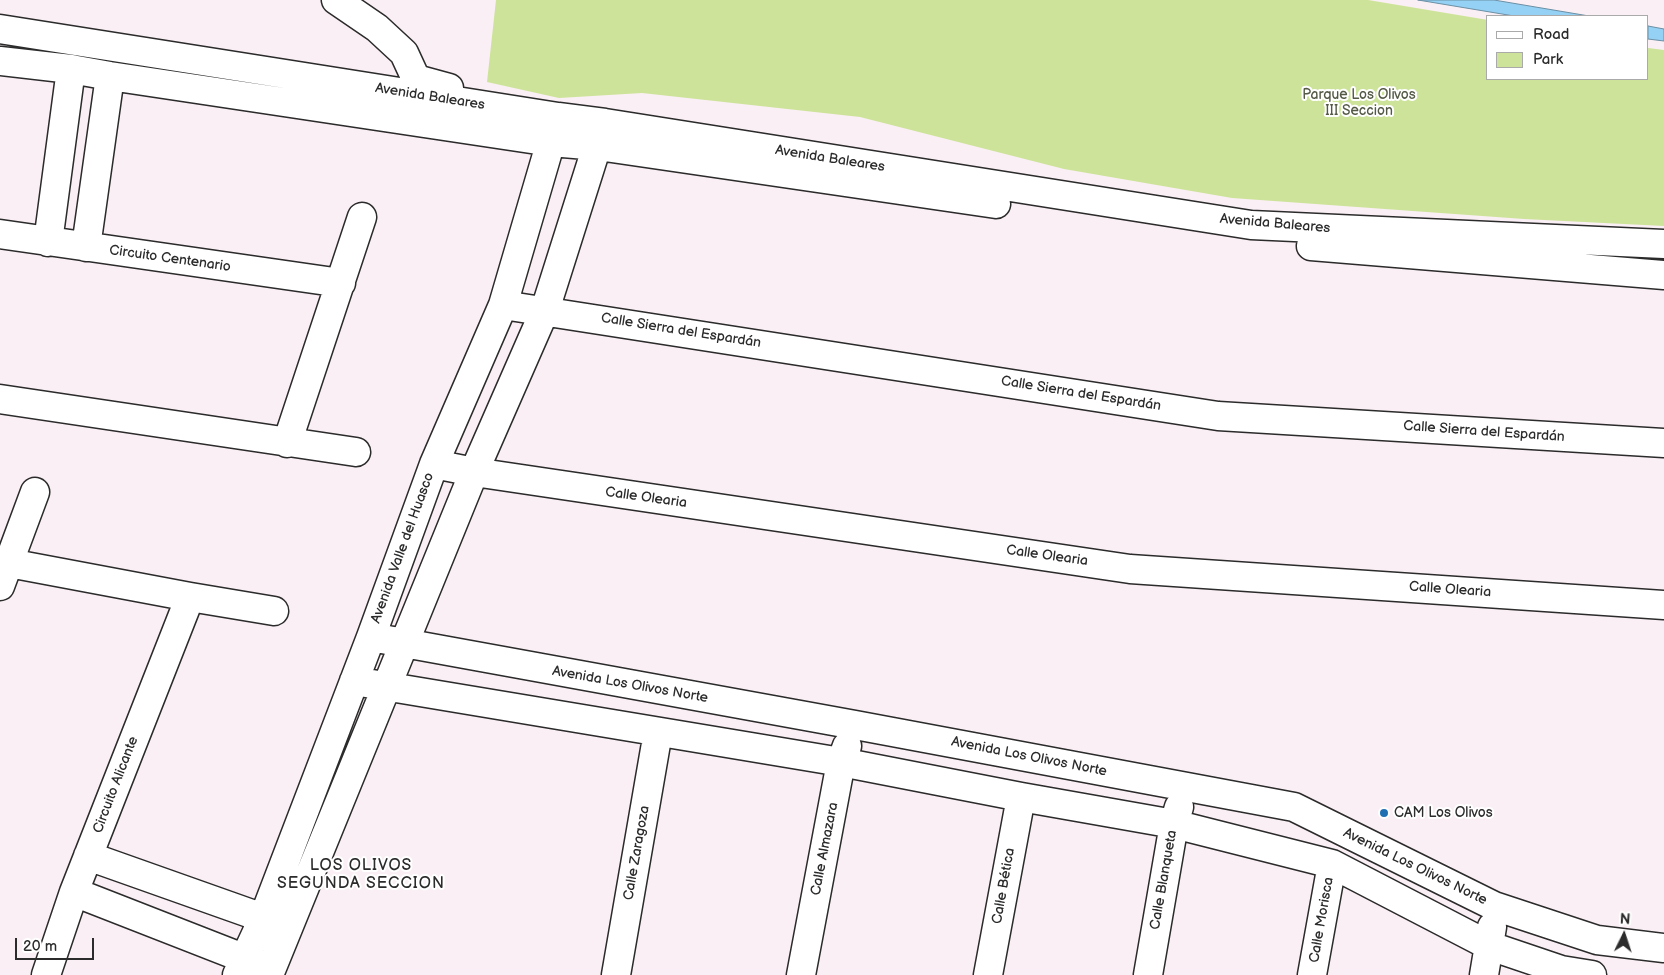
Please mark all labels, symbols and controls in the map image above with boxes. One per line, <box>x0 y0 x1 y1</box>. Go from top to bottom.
legend <box>1486 15 1649 80</box>
text: Road <box>1533 25 1569 44</box>
text: Park <box>1533 50 1563 69</box>
street label: Avenida Baleares <box>374 80 486 114</box>
park label: Parque Los Olivos III Seccion <box>1302 87 1416 120</box>
street label: Avenida Baleares <box>774 142 886 176</box>
street label: Avenida Baleares <box>1219 211 1331 237</box>
street label: Circuito Centenario <box>108 242 232 276</box>
street label: Calle Sierra del Espardán <box>600 310 762 352</box>
street label: Calle Sierra del Espardán <box>1000 373 1162 415</box>
street label: Calle Sierra del Espardán <box>1403 418 1565 446</box>
street label: Avenida Valle del Huasco <box>368 470 438 626</box>
street label: Calle Olearia <box>604 484 688 512</box>
street label: Calle Olearia <box>1005 542 1089 570</box>
street label: Calle Olearia <box>1408 579 1492 601</box>
street label: Avenida Los Olivos Norte <box>551 663 709 707</box>
street label: Circuito Alicante <box>90 734 142 836</box>
street label: Avenida Los Olivos Norte <box>950 734 1108 780</box>
street label: Calle Almazara <box>808 801 842 897</box>
street label: Calle Zaragoza <box>620 804 654 902</box>
place label: CAM Los Olivos <box>1394 805 1493 821</box>
marker: CAM Los Olivos <box>1378 807 1390 819</box>
street label: Avenida Los Olivos Norte <box>1340 825 1490 909</box>
street label: Calle Blanqueta <box>1147 829 1181 931</box>
street label: Calle Bética <box>989 847 1019 925</box>
district label: LOS OLIVOS SEGUNDA SECCION <box>275 856 447 894</box>
street label: Calle Morisca <box>1306 876 1338 964</box>
north arrow <box>1599 910 1649 960</box>
text: N <box>1619 911 1631 928</box>
scale bar <box>18 928 96 960</box>
text: 20 m <box>23 937 57 956</box>

